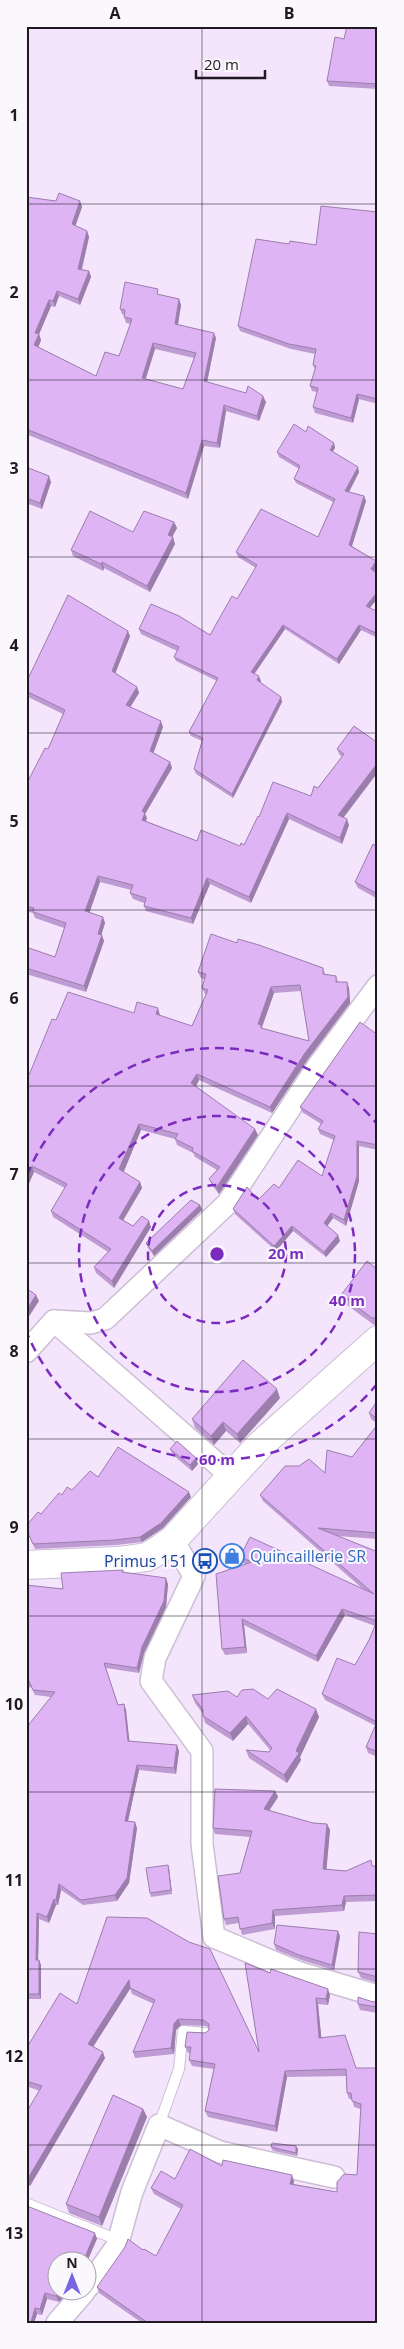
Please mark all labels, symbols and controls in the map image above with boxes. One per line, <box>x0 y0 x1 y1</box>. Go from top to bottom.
text: A <box>109 2 121 24</box>
text: B <box>284 2 294 24</box>
scale bar <box>196 48 265 80</box>
text: 20 m <box>204 54 239 74</box>
text: 1 <box>9 104 19 126</box>
text: 2 <box>9 281 19 303</box>
text: 3 <box>9 457 19 479</box>
text: 4 <box>9 634 19 656</box>
text: 5 <box>9 810 19 832</box>
text: 6 <box>9 987 19 1009</box>
text: 7 <box>9 1163 19 1185</box>
text: 20 m <box>268 1243 304 1263</box>
centre of rings <box>208 1245 226 1263</box>
text: 40 m <box>329 1290 365 1310</box>
text: 8 <box>9 1340 19 1362</box>
text: 60 m <box>199 1449 235 1469</box>
text: 9 <box>9 1516 19 1538</box>
shop icon: Quincaillerie SR <box>219 1543 245 1569</box>
place label: Quincaillerie SR <box>250 1545 366 1567</box>
bus stop icon: Primus 151 <box>192 1548 218 1574</box>
place label: Primus 151 <box>104 1550 188 1572</box>
text: 10 <box>5 1693 23 1715</box>
text: 11 <box>5 1869 23 1891</box>
text: 12 <box>5 2045 23 2067</box>
text: 13 <box>5 2222 23 2244</box>
north arrow <box>48 2252 98 2302</box>
text: N <box>66 2253 78 2272</box>

